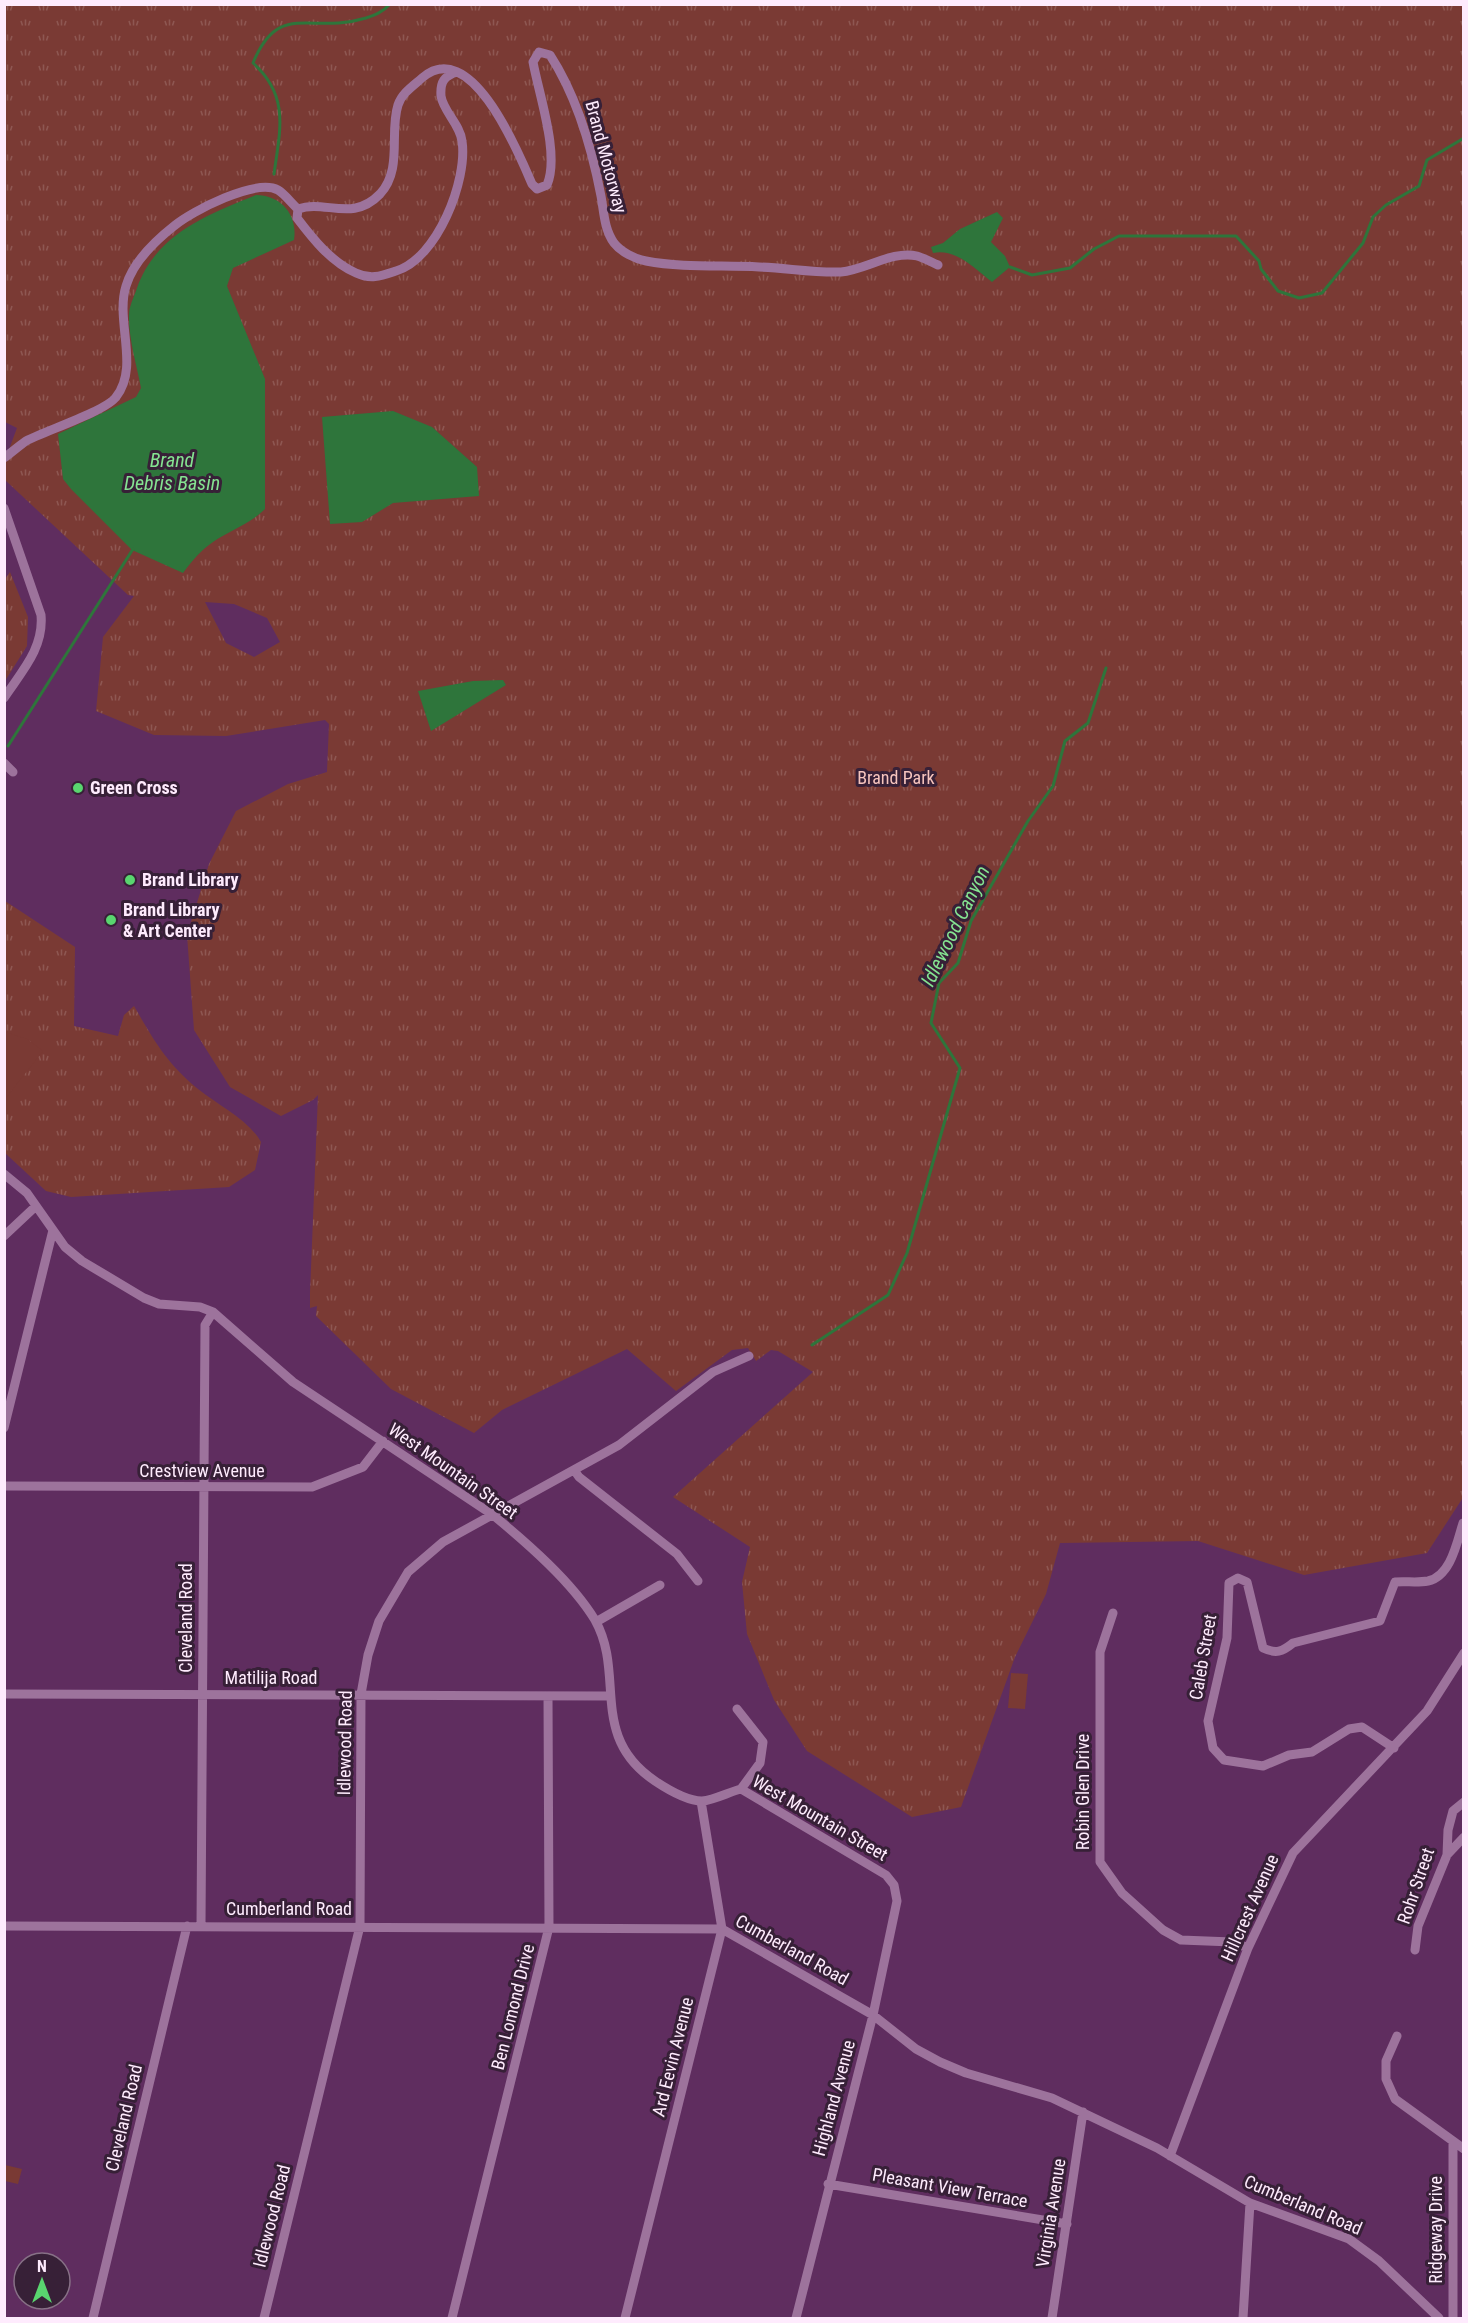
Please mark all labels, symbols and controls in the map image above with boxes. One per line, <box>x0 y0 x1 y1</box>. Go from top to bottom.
street label: Brand Motorway <box>581 98 632 216</box>
water label: Brand Debris Basin <box>124 448 220 495</box>
park label: Brand Park <box>857 767 935 788</box>
place label: Green Cross <box>90 777 178 798</box>
marker: Green Cross <box>71 781 85 795</box>
water label: Idlewood Canyon <box>915 862 995 990</box>
place label: Brand Library <box>142 869 239 890</box>
marker: Brand Library <box>123 873 137 887</box>
place label: Brand Library & Art Center <box>123 899 220 941</box>
marker: Brand Library & Art Center <box>104 913 118 927</box>
street label: West Mountain Street <box>385 1418 522 1523</box>
street label: Crestview Avenue <box>139 1460 265 1481</box>
street label: Cleveland Road <box>175 1563 196 1673</box>
street label: Caleb Street <box>1185 1612 1220 1701</box>
street label: Matilija Road <box>225 1667 317 1688</box>
street label: Idlewood Road <box>333 1690 356 1796</box>
street label: Robin Glen Drive <box>1072 1734 1093 1850</box>
street label: West Mountain Street <box>749 1770 892 1865</box>
street label: Rohr Street <box>1393 1845 1438 1927</box>
street label: Hillcrest Avenue <box>1217 1851 1283 1965</box>
street label: Cumberland Road <box>226 1898 352 1919</box>
street label: Cumberland Road <box>732 1910 852 1989</box>
street label: Ben Lomond Drive <box>487 1942 538 2072</box>
street label: Ard Eevin Avenue <box>648 1995 698 2119</box>
street label: Highland Avenue <box>808 2038 859 2158</box>
street label: Cleveland Road <box>101 2062 146 2174</box>
street label: Virginia Avenue <box>1032 2157 1069 2269</box>
street label: Idlewood Road <box>249 2162 294 2269</box>
street label: Pleasant View Terrace <box>871 2164 1029 2212</box>
street label: Cumberland Road <box>1241 2170 1365 2239</box>
street label: Ridgeway Drive <box>1425 2176 1446 2284</box>
north arrow <box>12 2251 72 2311</box>
text: N <box>37 2257 47 2276</box>

